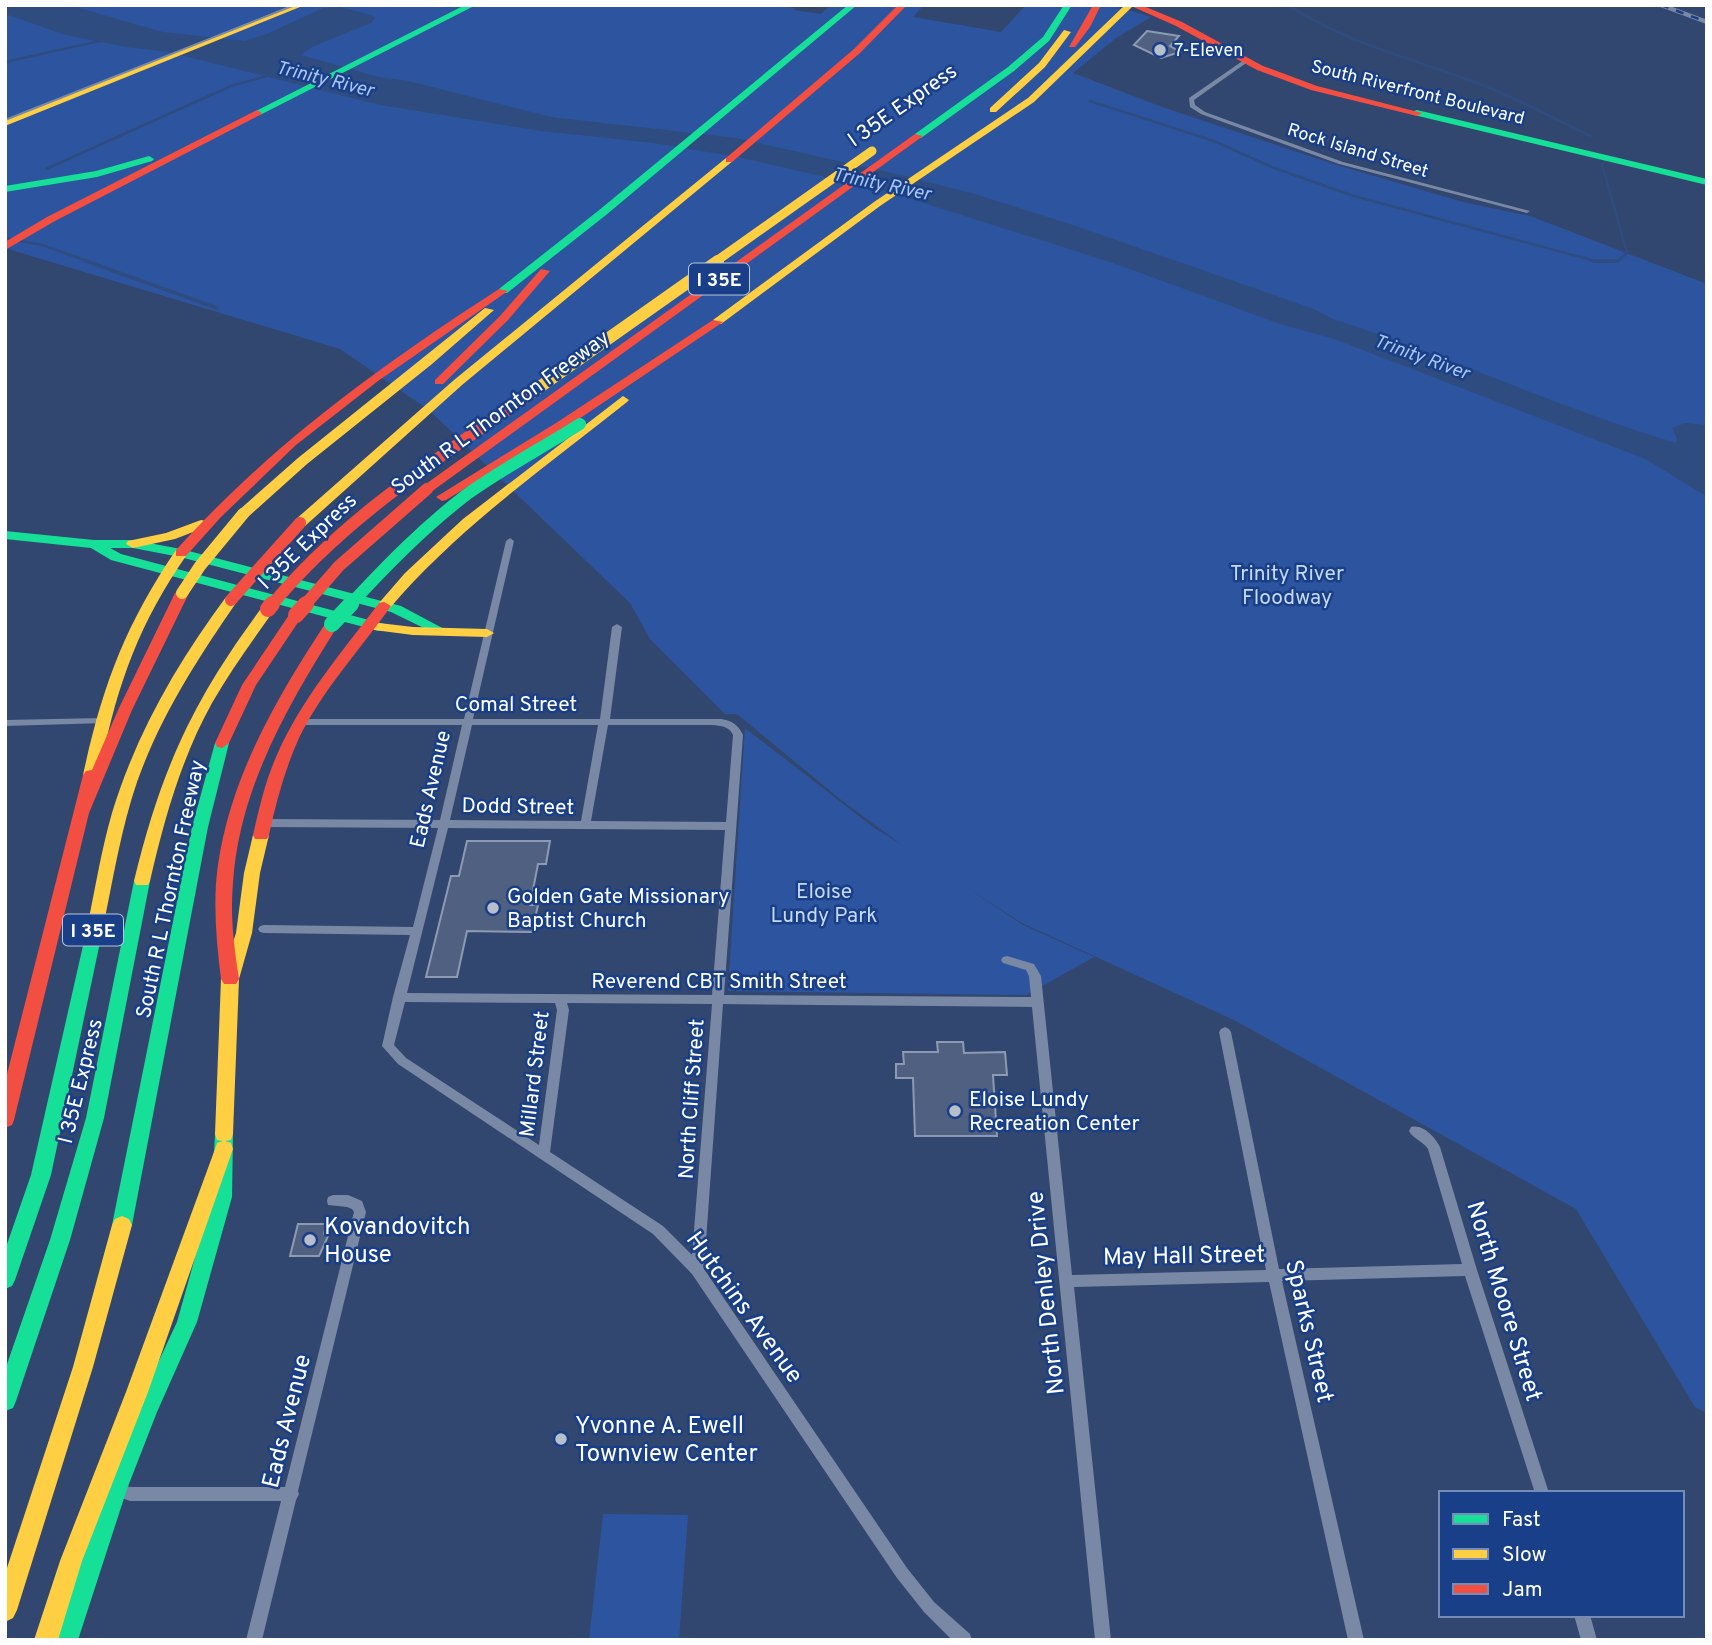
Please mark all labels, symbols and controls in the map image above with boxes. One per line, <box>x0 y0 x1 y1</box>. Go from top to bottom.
place label: 7-Eleven <box>1174 40 1243 63</box>
marker: 7-Eleven <box>1152 42 1168 58</box>
water label: Trinity River <box>273 56 378 104</box>
street label: South Riverfront Boulevard <box>1309 56 1527 131</box>
street label: I 35E Express <box>843 59 963 154</box>
street label: Rock Island Street <box>1284 119 1431 184</box>
water label: Trinity River <box>830 163 935 207</box>
road number: I 35E <box>689 264 749 294</box>
street label: South R L Thornton Freeway <box>386 325 615 502</box>
water label: Trinity River <box>1370 330 1474 387</box>
street label: I 35E Express <box>253 488 363 596</box>
park label: Trinity River Floodway <box>1230 561 1344 612</box>
street label: Comal Street <box>455 692 577 719</box>
street label: Eads Avenue <box>405 728 458 851</box>
street label: South R L Thornton Freeway <box>131 758 212 1021</box>
street label: Dodd Street <box>461 793 574 822</box>
park label: Eloise Lundy Park <box>770 879 878 930</box>
place label: Golden Gate Missionary Baptist Church <box>507 884 729 935</box>
marker: Golden Gate Missionary Baptist Church <box>485 900 501 916</box>
road number: I 35E <box>63 914 123 946</box>
street label: Reverend CBT Smith Street <box>591 969 847 996</box>
street label: Millard Street <box>514 1010 557 1139</box>
street label: I 35E Express <box>53 1016 110 1147</box>
street label: North Cliff Street <box>673 1018 712 1180</box>
place label: Eloise Lundy Recreation Center <box>969 1087 1140 1138</box>
marker: Eloise Lundy Recreation Center <box>947 1103 963 1119</box>
street label: North Denley Drive <box>1021 1190 1073 1396</box>
street label: North Moore Street <box>1458 1198 1548 1405</box>
place label: Kovandovitch House <box>324 1213 471 1271</box>
street label: Hutchins Avenue <box>678 1226 809 1390</box>
marker: Kovandovitch House <box>302 1232 318 1248</box>
street label: May Hall Street <box>1103 1241 1266 1273</box>
street label: Sparks Street <box>1277 1257 1339 1406</box>
street label: Eads Avenue <box>257 1351 319 1492</box>
place label: Yvonne A. Ewell Townview Center <box>575 1412 758 1470</box>
marker: Yvonne A. Ewell Townview Center <box>553 1431 569 1447</box>
legend <box>1439 1491 1684 1617</box>
text: Fast <box>1502 1507 1541 1534</box>
text: Slow <box>1502 1542 1547 1569</box>
text: Jam <box>1502 1577 1543 1604</box>

